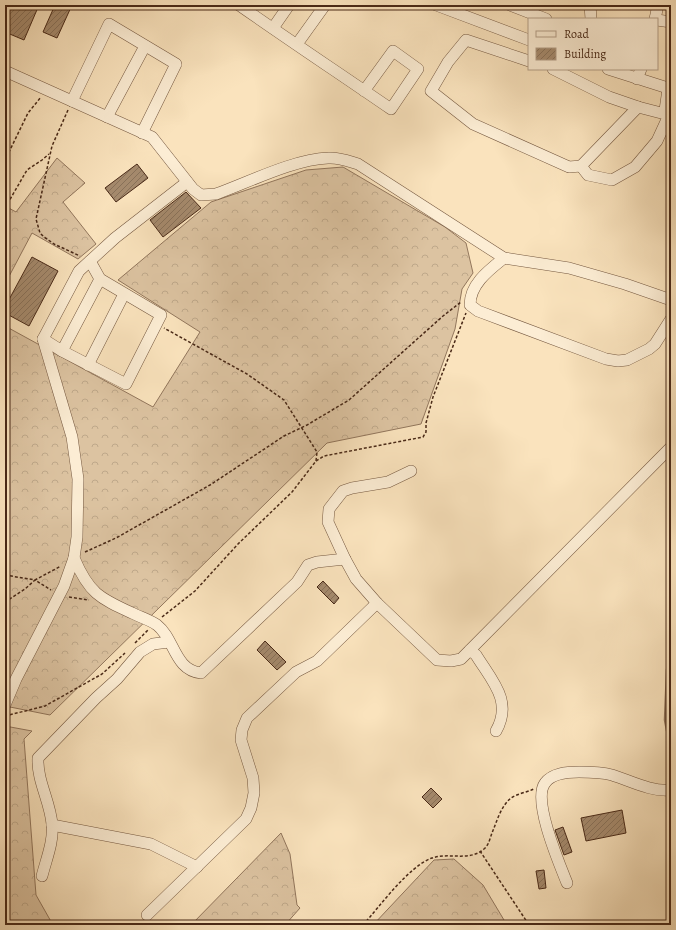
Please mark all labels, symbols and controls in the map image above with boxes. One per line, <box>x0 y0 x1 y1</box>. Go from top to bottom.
legend <box>528 18 658 70</box>
text: Road <box>564 26 590 42</box>
text: Building <box>564 46 606 62</box>

